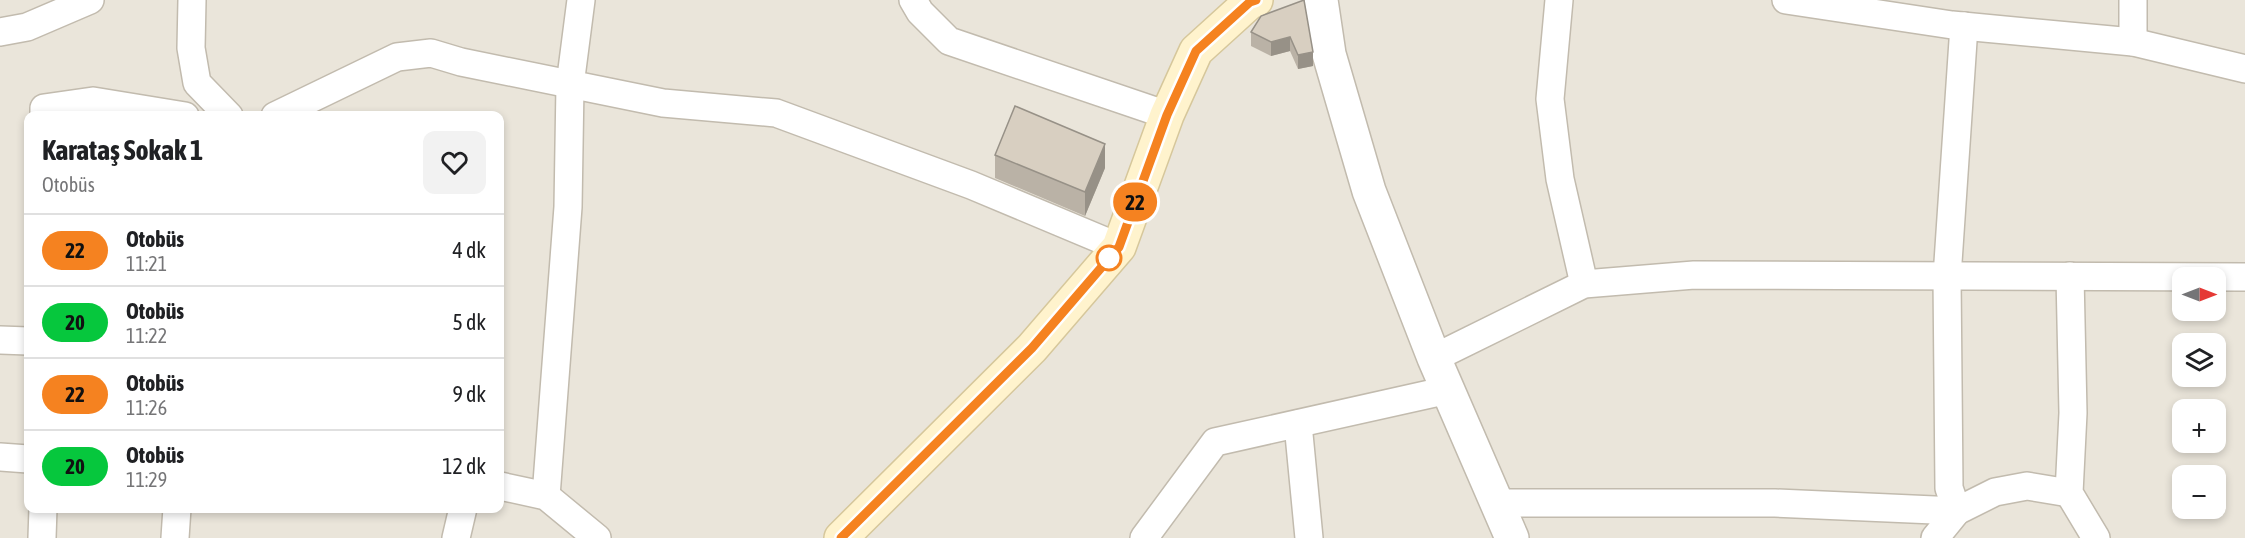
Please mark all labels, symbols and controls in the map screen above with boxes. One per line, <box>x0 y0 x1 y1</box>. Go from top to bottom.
button: heart <box>423 131 486 194</box>
text: Karataş Sokak 1 <box>42 134 203 166</box>
text: Otobüs <box>42 173 95 196</box>
line badge: 22 <box>1108 182 1162 222</box>
text: 22 <box>1125 190 1145 214</box>
text: Otobüs <box>126 226 184 252</box>
text: 4 dk <box>453 237 486 263</box>
text: 22 <box>65 238 85 262</box>
unlabelled marker <box>1096 245 1122 271</box>
text: 11:21 <box>126 252 167 275</box>
north arrow <box>2172 267 2226 321</box>
map controls <box>2172 267 2226 519</box>
text: Otobüs <box>126 298 184 324</box>
text: 5 dk <box>453 309 486 335</box>
text: 20 <box>65 310 85 334</box>
text: 11:22 <box>126 324 167 347</box>
button: layers <box>2172 333 2226 387</box>
text: Otobüs <box>126 370 184 396</box>
text: 9 dk <box>453 381 486 407</box>
text: 22 <box>65 382 85 406</box>
text: 11:26 <box>126 396 167 419</box>
button: + <box>2172 399 2226 453</box>
text: Otobüs <box>126 442 184 468</box>
text: 12 dk <box>442 453 486 479</box>
text: 20 <box>65 454 85 478</box>
button: − <box>2172 465 2226 519</box>
text: 11:29 <box>126 468 167 491</box>

